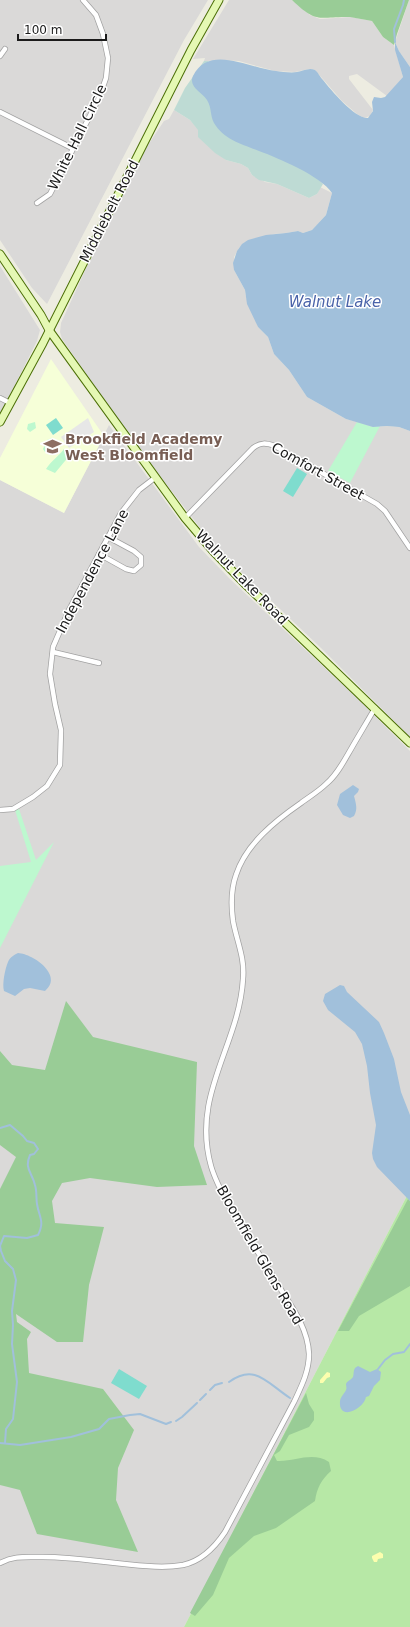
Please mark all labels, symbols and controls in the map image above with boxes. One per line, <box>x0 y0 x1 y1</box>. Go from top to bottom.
scale bar <box>18 16 106 42</box>
text: 100 m <box>24 23 62 37</box>
street label: White Hall Circle <box>44 81 110 193</box>
street label: Middlebelt Road <box>76 157 142 265</box>
water label: Walnut Lake <box>289 293 381 311</box>
place label: Brookfield Academy West Bloomfield <box>65 431 223 463</box>
school or university icon: Brookfield Academy West Bloomfield <box>42 437 62 457</box>
street label: Comfort Street <box>269 439 368 503</box>
street label: Independence Lane <box>53 506 131 636</box>
street label: Walnut Lake Road <box>193 526 291 628</box>
street label: Bloomfield Glens Road <box>214 1183 306 1327</box>

